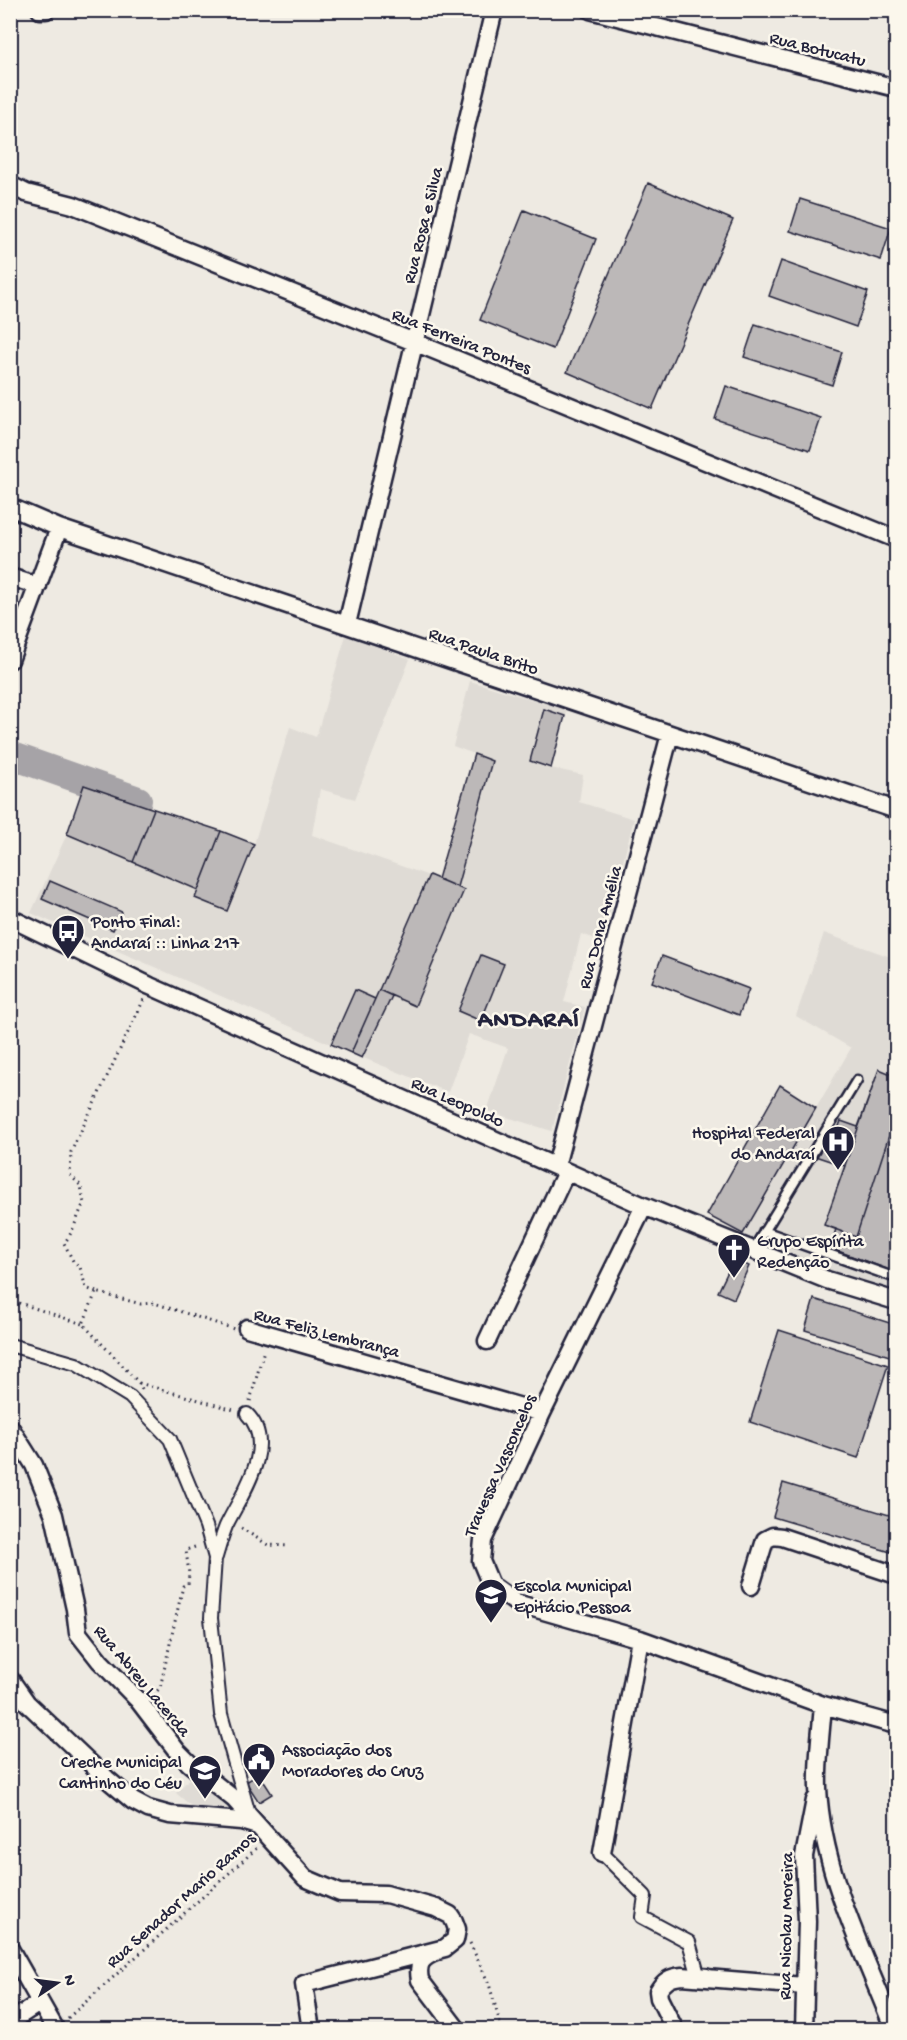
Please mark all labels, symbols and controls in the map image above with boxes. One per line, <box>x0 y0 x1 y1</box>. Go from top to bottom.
street label: Rua Botucatu <box>767 28 868 73</box>
street label: Rua Rosa e Silva <box>400 164 449 286</box>
street label: Rua Ferreira Pontes <box>388 305 535 380</box>
street label: Rua Paula Brito <box>425 624 541 681</box>
street label: Rua Dona Amélia <box>575 863 628 991</box>
bus stop icon: Ponto Final: Andaraí :: Linha 217 <box>50 913 86 960</box>
place label: Ponto Final: Andaraí :: Linha 217 <box>90 913 240 955</box>
district label: ANDARAÍ <box>477 1007 580 1036</box>
street label: Rua Leopoldo <box>407 1073 507 1133</box>
place label: Hospital Federal do Andaraí <box>692 1124 816 1166</box>
hospital icon: Hospital Federal do Andaraí <box>820 1124 856 1171</box>
church icon: Grupo Espírita Redenção <box>716 1232 752 1279</box>
place label: Grupo Espírita Redenção <box>757 1232 865 1274</box>
street label: Rua Feliz Lembrança <box>251 1305 402 1364</box>
street label: Travessa Vasconcelos <box>460 1390 543 1542</box>
school or university icon: Escola Municipal Epitácio Pessoa <box>473 1577 509 1624</box>
place label: Escola Municipal Epitácio Pessoa <box>514 1577 632 1619</box>
street label: Rua Abreu Lacerda <box>88 1621 195 1743</box>
public building icon: Associação dos Moradores do Cruz <box>241 1741 277 1788</box>
place label: Associação dos Moradores do Cruz <box>282 1741 424 1783</box>
place label: Creche Municipal Cantinho do Céu <box>59 1753 183 1795</box>
school or university icon: Creche Municipal Cantinho do Céu <box>187 1753 223 1800</box>
street label: Rua Senador Mario Ramos <box>103 1827 262 1973</box>
street label: Rua Nicolau Moreira <box>776 1851 799 2000</box>
north arrow <box>27 1953 87 2013</box>
text: N <box>58 1973 79 1988</box>

